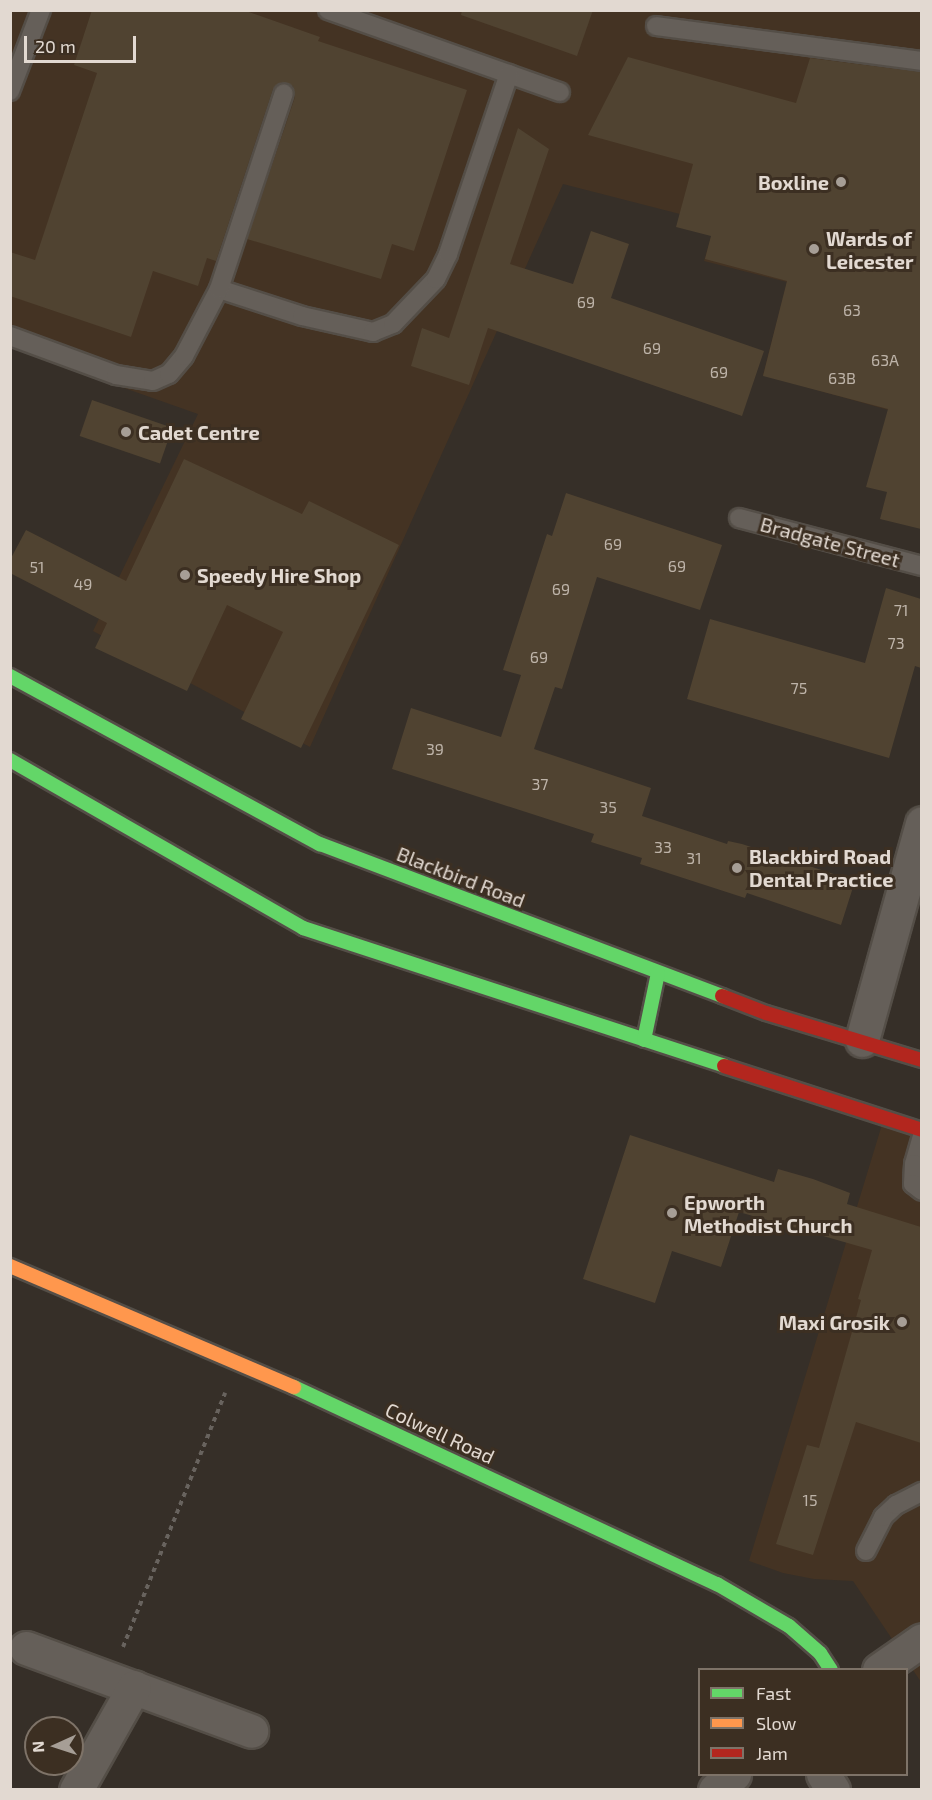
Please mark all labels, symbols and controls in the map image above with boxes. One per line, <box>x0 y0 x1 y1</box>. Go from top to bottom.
scale bar <box>27 24 140 62</box>
text: 20 m <box>35 35 76 57</box>
place label: Boxline <box>758 170 829 194</box>
marker: Boxline <box>834 175 848 189</box>
place label: Wards of Leicester <box>826 226 913 273</box>
marker: Wards of Leicester <box>807 242 821 256</box>
house number: 69 <box>577 292 595 312</box>
house number: 63 <box>843 300 861 320</box>
house number: 69 <box>643 338 661 358</box>
house number: 63A <box>871 350 899 370</box>
house number: 69 <box>710 362 728 382</box>
house number: 63B <box>828 368 856 388</box>
place label: Cadet Centre <box>138 420 260 444</box>
marker: Cadet Centre <box>119 425 133 439</box>
street label: Bradgate Street <box>758 512 902 572</box>
house number: 69 <box>604 534 622 554</box>
house number: 69 <box>668 556 686 576</box>
house number: 51 <box>30 557 44 577</box>
place label: Speedy Hire Shop <box>197 563 362 587</box>
marker: Speedy Hire Shop <box>178 568 192 582</box>
house number: 49 <box>74 574 92 594</box>
house number: 69 <box>552 579 570 599</box>
house number: 71 <box>894 600 908 620</box>
house number: 73 <box>887 633 905 653</box>
house number: 69 <box>530 647 548 667</box>
house number: 75 <box>791 678 807 698</box>
house number: 39 <box>426 739 444 759</box>
house number: 37 <box>531 774 549 794</box>
house number: 35 <box>599 797 617 817</box>
house number: 33 <box>654 837 672 857</box>
street label: Blackbird Road <box>393 842 529 912</box>
place label: Blackbird Road Dental Practice <box>749 844 894 891</box>
house number: 31 <box>686 848 702 868</box>
marker: Blackbird Road Dental Practice <box>730 861 744 875</box>
place label: Epworth Methodist Church <box>684 1190 852 1237</box>
marker: Epworth Methodist Church <box>665 1206 679 1220</box>
place label: Maxi Grosik <box>779 1310 890 1334</box>
marker: Maxi Grosik <box>895 1315 909 1329</box>
street label: Colwell Road <box>381 1397 499 1469</box>
house number: 15 <box>803 1490 817 1510</box>
legend <box>698 1668 908 1776</box>
text: Fast <box>756 1682 791 1704</box>
text: Slow <box>756 1712 796 1734</box>
north arrow <box>24 1716 84 1776</box>
text: N <box>28 1741 47 1753</box>
text: Jam <box>756 1742 788 1764</box>

